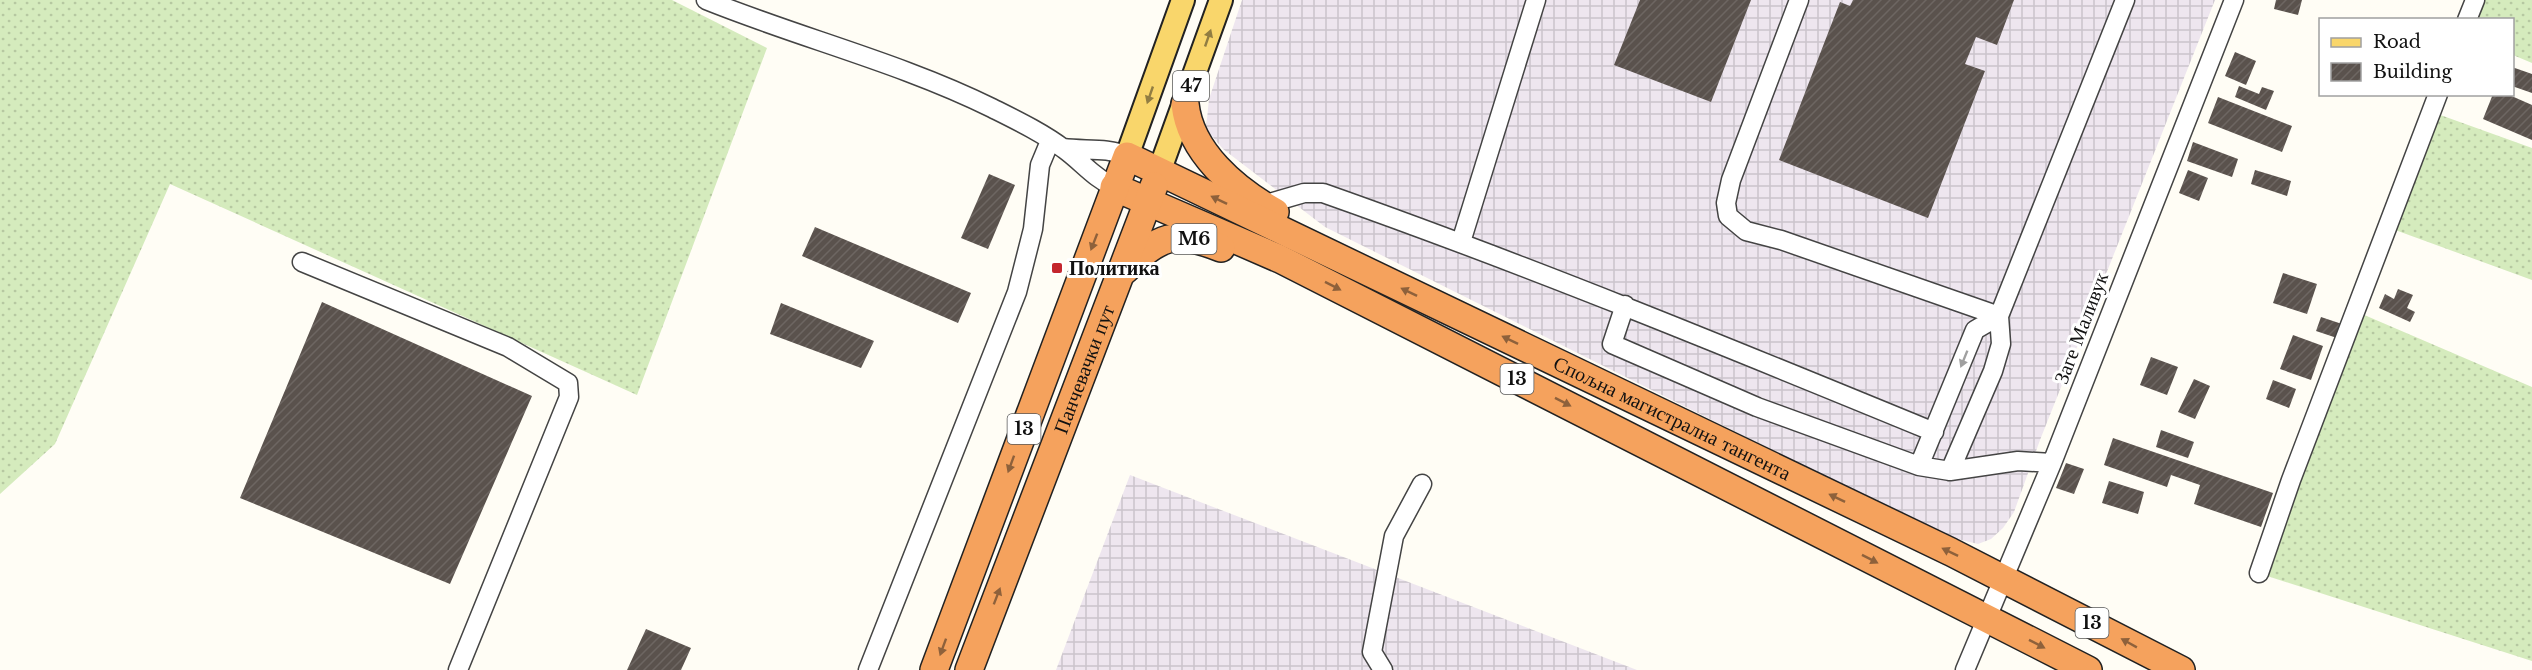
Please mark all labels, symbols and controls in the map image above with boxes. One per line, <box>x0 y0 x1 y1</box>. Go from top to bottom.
legend <box>2319 18 2514 96</box>
one-way arrow <box>1203 29 1213 47</box>
text: Road <box>2373 31 2421 53</box>
text: Building <box>2373 61 2452 83</box>
road number: 47 <box>1173 71 1209 101</box>
one-way arrow <box>1145 86 1155 104</box>
one-way arrow <box>1210 196 1227 205</box>
road number: M6 <box>1172 224 1216 254</box>
one-way arrow <box>1088 233 1098 251</box>
place label: Политика <box>1069 256 1160 280</box>
marker: Политика <box>1050 261 1064 275</box>
street label: Заге Маливук <box>2049 269 2113 387</box>
one-way arrow <box>1324 281 1341 290</box>
one-way arrow <box>1401 287 1418 296</box>
street label: Панчевачки пут <box>1048 301 1120 437</box>
one-way arrow <box>1502 336 1519 345</box>
one-way arrow <box>1959 350 1968 368</box>
street label: Спољна магистрална тангента <box>1550 351 1795 485</box>
road number: 13 <box>1500 364 1534 394</box>
one-way arrow <box>1554 397 1571 407</box>
road number: 13 <box>1008 414 1040 444</box>
one-way arrow <box>1005 455 1015 473</box>
one-way arrow <box>1829 493 1846 502</box>
one-way arrow <box>1942 548 1959 557</box>
one-way arrow <box>1862 554 1879 564</box>
one-way arrow <box>993 587 1003 605</box>
road number: 13 <box>2076 608 2108 638</box>
one-way arrow <box>937 638 947 656</box>
one-way arrow <box>2120 638 2137 648</box>
one-way arrow <box>2028 639 2045 649</box>

